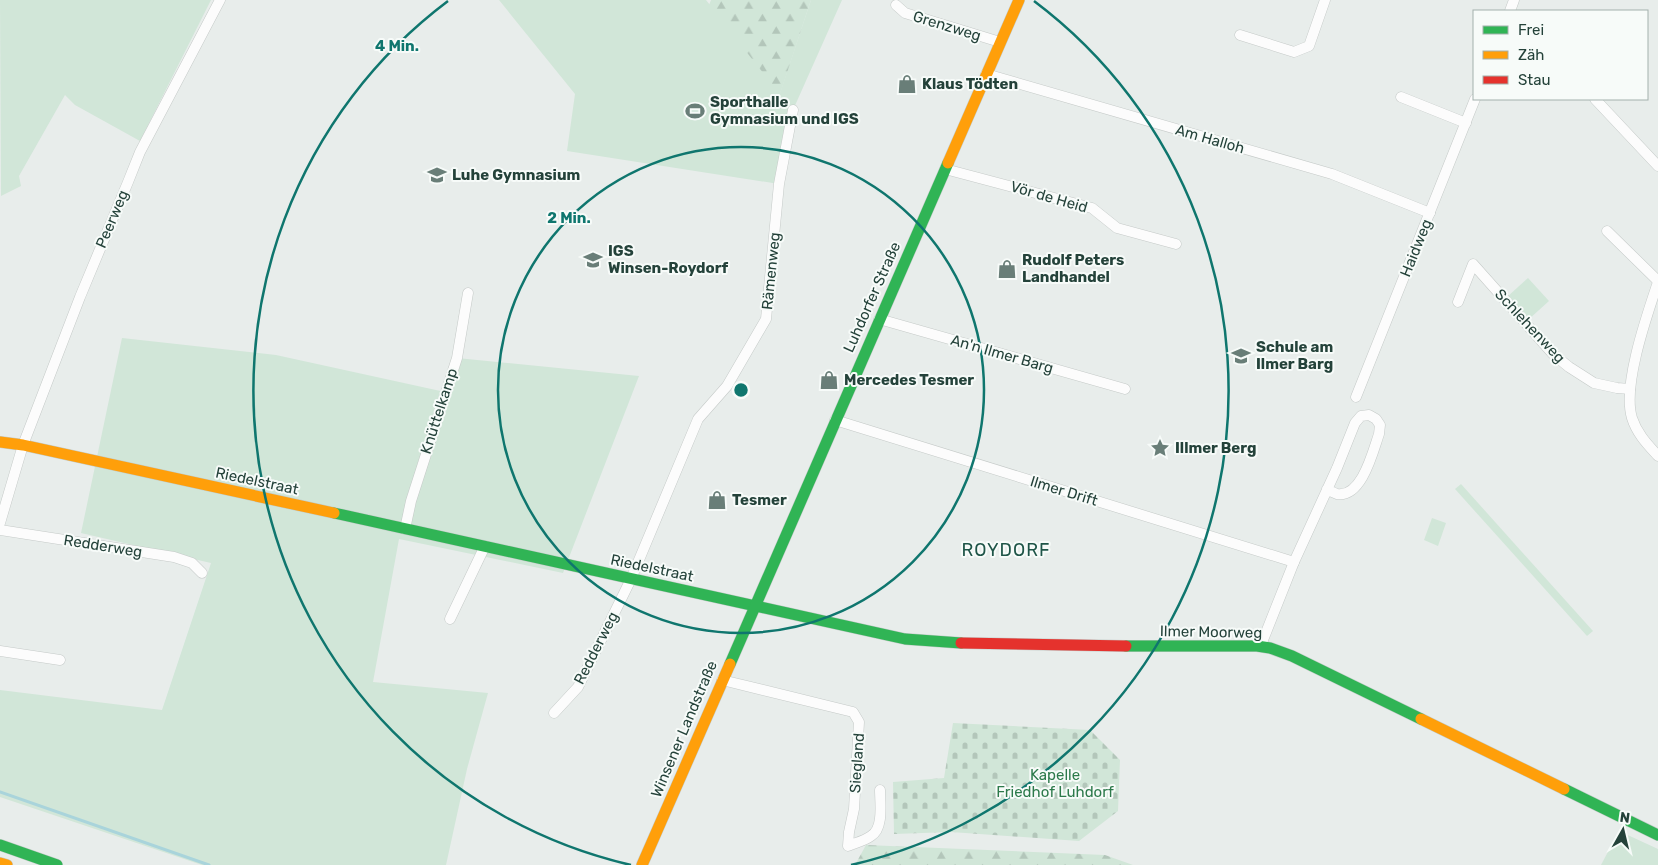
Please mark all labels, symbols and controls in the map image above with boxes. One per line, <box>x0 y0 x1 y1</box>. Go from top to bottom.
street label: Grenzweg <box>911 7 983 45</box>
legend <box>1473 10 1648 100</box>
text: Frei <box>1518 21 1544 39</box>
text: 4 Min. <box>375 37 419 55</box>
text: Zäh <box>1518 46 1544 64</box>
text: Stau <box>1518 71 1551 89</box>
shop icon: Klaus Tödten <box>896 73 918 95</box>
place label: Klaus Tödten <box>922 75 1018 93</box>
place label: Sporthalle Gymnasium und IGS <box>710 93 859 128</box>
sports icon: Sporthalle Gymnasium und IGS <box>684 100 706 122</box>
street label: Am Halloh <box>1173 121 1247 157</box>
school or university icon: Luhe Gymnasium <box>426 164 448 186</box>
place label: Luhe Gymnasium <box>452 166 580 184</box>
street label: Vör de Heid <box>1008 177 1090 217</box>
street label: Peerweg <box>92 187 132 251</box>
text: 2 Min. <box>547 209 591 227</box>
street label: Haidweg <box>1396 216 1436 280</box>
street label: Rämenweg <box>758 231 784 311</box>
street label: Luhdorfer Straße <box>840 239 904 355</box>
place label: IGS Winsen-Roydorf <box>608 242 729 277</box>
school or university icon: IGS Winsen-Roydorf <box>582 249 604 271</box>
place label: Rudolf Peters Landhandel <box>1022 251 1124 286</box>
shop icon: Rudolf Peters Landhandel <box>996 258 1018 280</box>
street label: Schlehenweg <box>1491 285 1569 367</box>
street label: An'n Ilmer Barg <box>949 331 1055 377</box>
place label: Schule am Ilmer Barg <box>1256 338 1333 373</box>
school or university icon: Schule am Ilmer Barg <box>1230 345 1252 367</box>
street label: Knüttelkamp <box>417 366 461 456</box>
shop icon: Mercedes Tesmer <box>818 369 840 391</box>
place label: Mercedes Tesmer <box>844 371 974 389</box>
centre of rings <box>732 381 750 399</box>
place icon: Illmer Berg <box>1149 437 1171 459</box>
place label: Illmer Berg <box>1175 439 1257 457</box>
street label: Riedelstraat <box>214 463 300 499</box>
street label: Ilmer Drift <box>1028 472 1100 510</box>
shop icon: Tesmer <box>706 489 728 511</box>
place label: Tesmer <box>732 491 787 509</box>
street label: Redderweg <box>62 531 144 561</box>
district label: ROYDORF <box>962 539 1050 561</box>
street label: Riedelstraat <box>609 550 695 586</box>
street label: Redderweg <box>570 609 622 687</box>
street label: Ilmer Moorweg <box>1160 622 1262 642</box>
street label: Winsener Landstraße <box>647 658 721 800</box>
street label: Siegland <box>846 732 868 794</box>
park label: Kapelle Friedhof Luhdorf <box>996 766 1114 801</box>
north arrow <box>1598 805 1648 855</box>
text: N <box>1619 809 1631 827</box>

